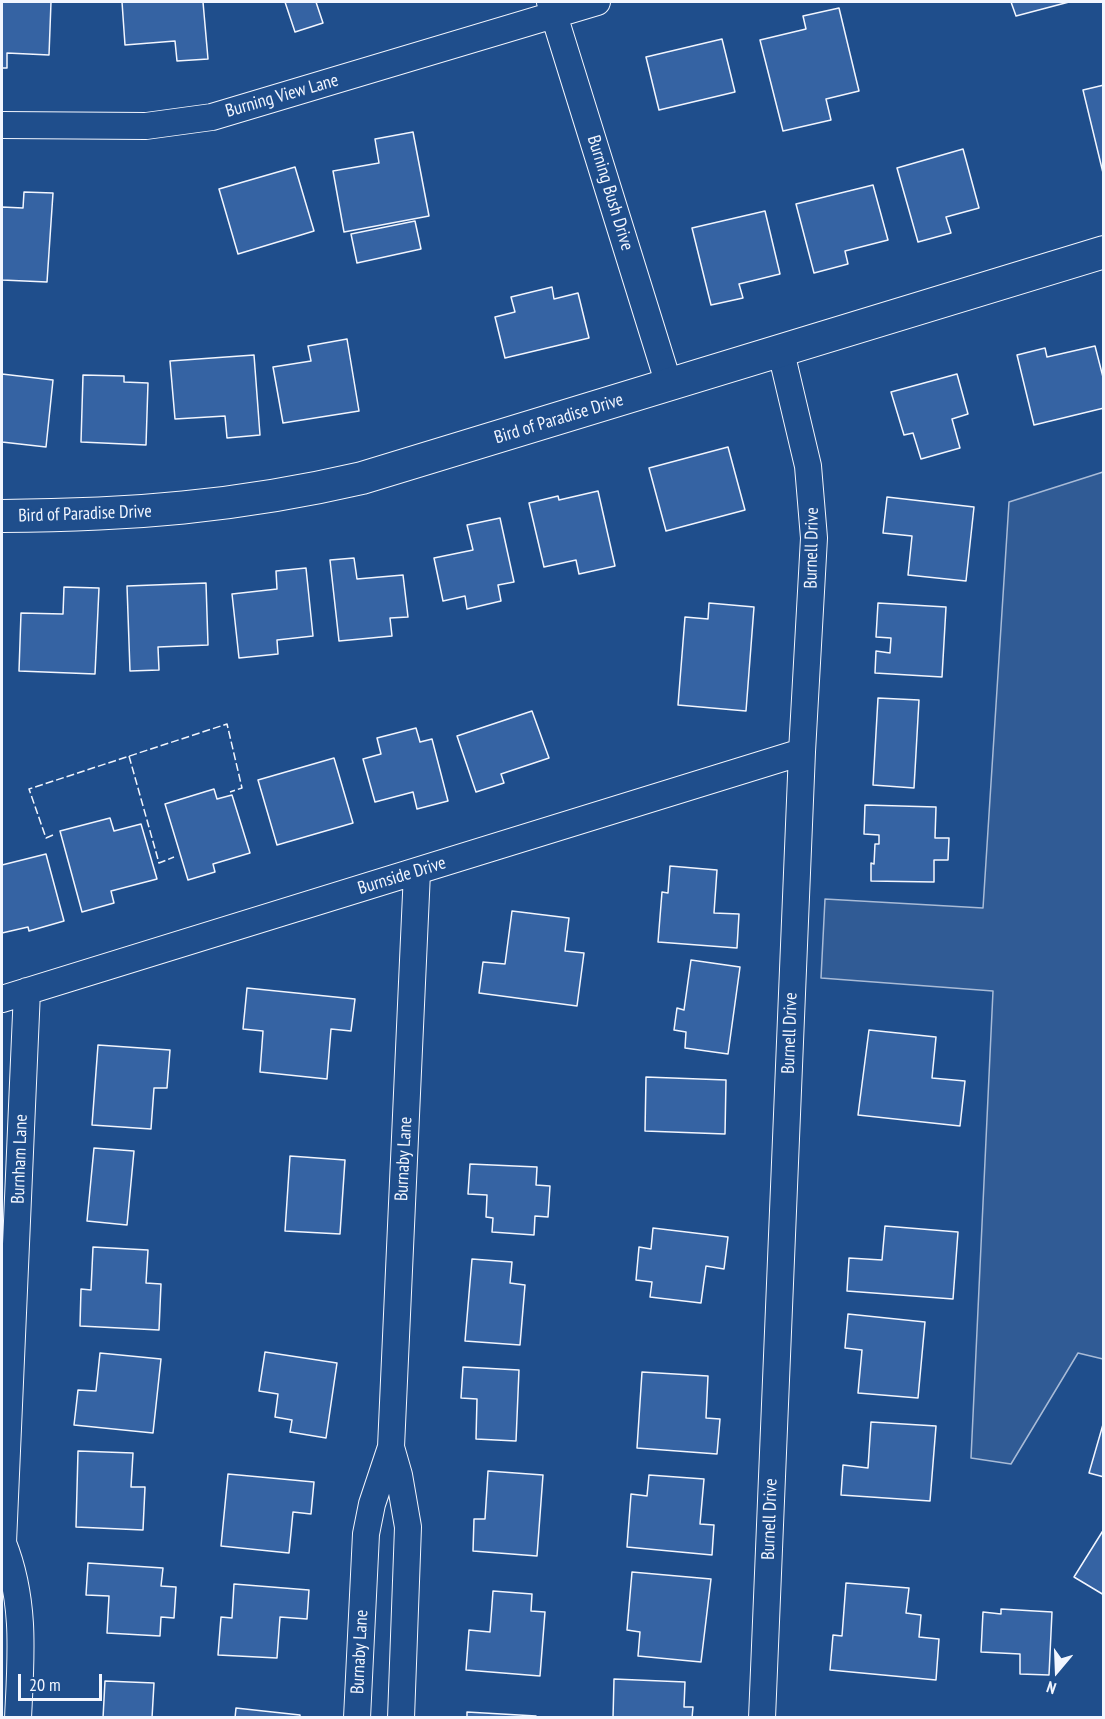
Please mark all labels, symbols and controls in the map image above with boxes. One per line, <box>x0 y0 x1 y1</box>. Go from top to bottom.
street label: Burning View Lane <box>223 70 341 122</box>
street label: Burning Bush Drive <box>582 133 638 253</box>
street label: Bird of Paradise Drive <box>492 389 626 449</box>
street label: Bird of Paradise Drive <box>18 501 152 527</box>
street label: Burnell Drive <box>800 507 824 589</box>
street label: Burnside Drive <box>355 852 449 900</box>
street label: Burnell Drive <box>778 992 802 1074</box>
street label: Burnham Lane <box>8 1114 32 1204</box>
street label: Burnaby Lane <box>391 1116 417 1202</box>
street label: Burnell Drive <box>758 1478 782 1560</box>
street label: Burnaby Lane <box>347 1609 373 1695</box>
north arrow <box>1027 1641 1087 1701</box>
scale bar <box>21 1662 105 1700</box>
text: 20 m <box>29 1673 61 1696</box>
text: N <box>1044 1677 1058 1699</box>

